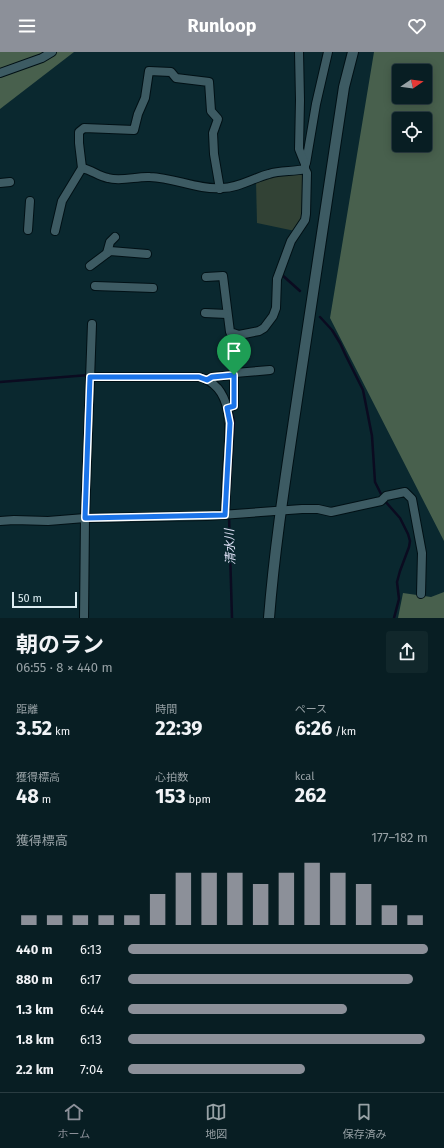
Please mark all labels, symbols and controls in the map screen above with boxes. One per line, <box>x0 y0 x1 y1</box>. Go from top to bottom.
icon: menu <box>16 15 38 37</box>
text: Runloop <box>188 15 256 37</box>
icon: heart <box>406 15 428 37</box>
north arrow <box>392 64 432 104</box>
map controls <box>392 64 432 152</box>
button: locate <box>392 112 432 152</box>
pin <box>217 334 251 375</box>
icon: arrive <box>223 340 245 362</box>
water label: 清水川 <box>222 527 238 565</box>
scale bar <box>12 590 77 609</box>
text: 50 m <box>18 592 42 605</box>
text: 朝のラン <box>16 631 104 658</box>
button: share <box>386 631 428 673</box>
text: 06:55 · 8 × 440 m <box>16 660 113 675</box>
text: 距離 <box>16 703 38 716</box>
text: 時間 <box>155 703 177 716</box>
text: ペース <box>295 703 327 716</box>
text: 3.52 <box>16 716 52 740</box>
text: 22:39 <box>155 716 203 740</box>
text: 6:26 <box>295 716 332 740</box>
text: km <box>52 725 70 738</box>
text: /km <box>332 725 356 738</box>
text: kcal <box>295 770 314 783</box>
text: 獲得標高 <box>16 771 60 784</box>
text: 心拍数 <box>155 771 188 784</box>
text: 262 <box>295 783 326 807</box>
text: 48 <box>16 784 39 808</box>
text: 153 <box>155 784 186 808</box>
text: m <box>39 793 51 806</box>
text: bpm <box>186 793 211 806</box>
text: 177–182 m <box>371 830 428 845</box>
text: 獲得標高 <box>16 833 68 848</box>
text: 440 m <box>16 942 52 957</box>
text: 6:13 <box>80 942 102 957</box>
text: 880 m <box>16 972 53 987</box>
text: 6:17 <box>80 972 101 987</box>
text: 1.3 km <box>16 1002 53 1017</box>
text: 6:44 <box>80 1002 104 1017</box>
text: 1.8 km <box>16 1032 54 1047</box>
text: 6:13 <box>80 1032 102 1047</box>
text: 2.2 km <box>16 1062 54 1077</box>
text: 7:04 <box>80 1062 103 1077</box>
tab: ホーム <box>58 1101 90 1141</box>
tab: 地図 <box>205 1101 227 1141</box>
tab: 保存済み <box>342 1101 386 1141</box>

